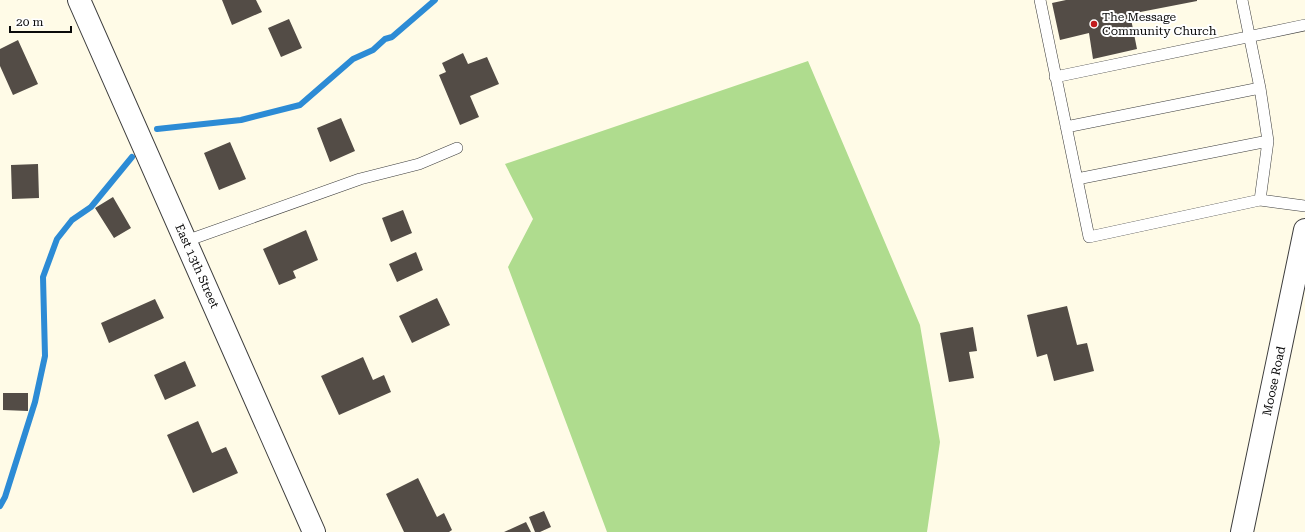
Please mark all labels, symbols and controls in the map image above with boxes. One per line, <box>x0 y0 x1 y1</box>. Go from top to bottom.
scale bar <box>10 8 71 34</box>
place label: The Message Community Church <box>1102 10 1217 38</box>
text: 20 m <box>16 15 43 29</box>
marker: The Message Community Church <box>1089 19 1099 29</box>
street label: East 13th Street <box>172 222 222 311</box>
street label: Moose Road <box>1260 345 1288 417</box>

